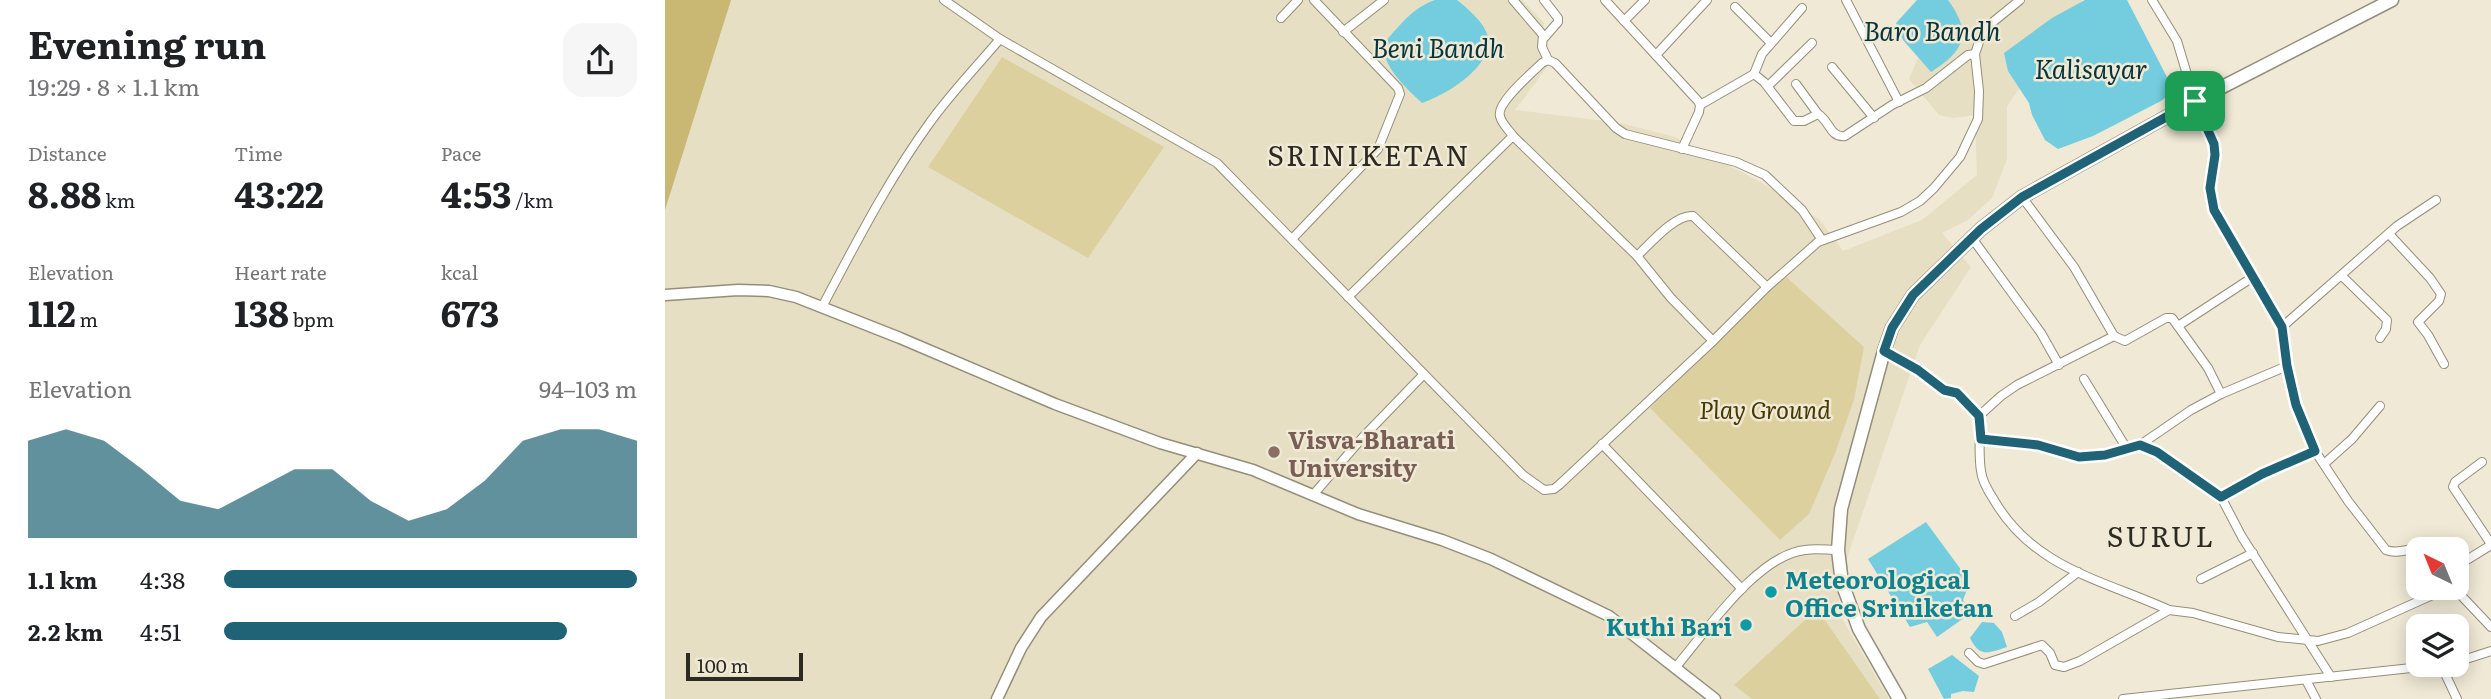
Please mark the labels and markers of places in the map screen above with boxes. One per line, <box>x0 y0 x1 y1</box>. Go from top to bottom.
pin <box>2165 71 2225 131</box>
place label: Visva-Bharati University <box>1288 421 1455 484</box>
marker: Visva-Bharati University <box>1266 444 1282 460</box>
place label: Meteorological Office Sriniketan <box>1785 561 1994 624</box>
marker: Meteorological Office Sriniketan <box>1763 584 1779 600</box>
place label: Kuthi Bari <box>1606 608 1732 643</box>
marker: Kuthi Bari <box>1738 617 1754 633</box>

